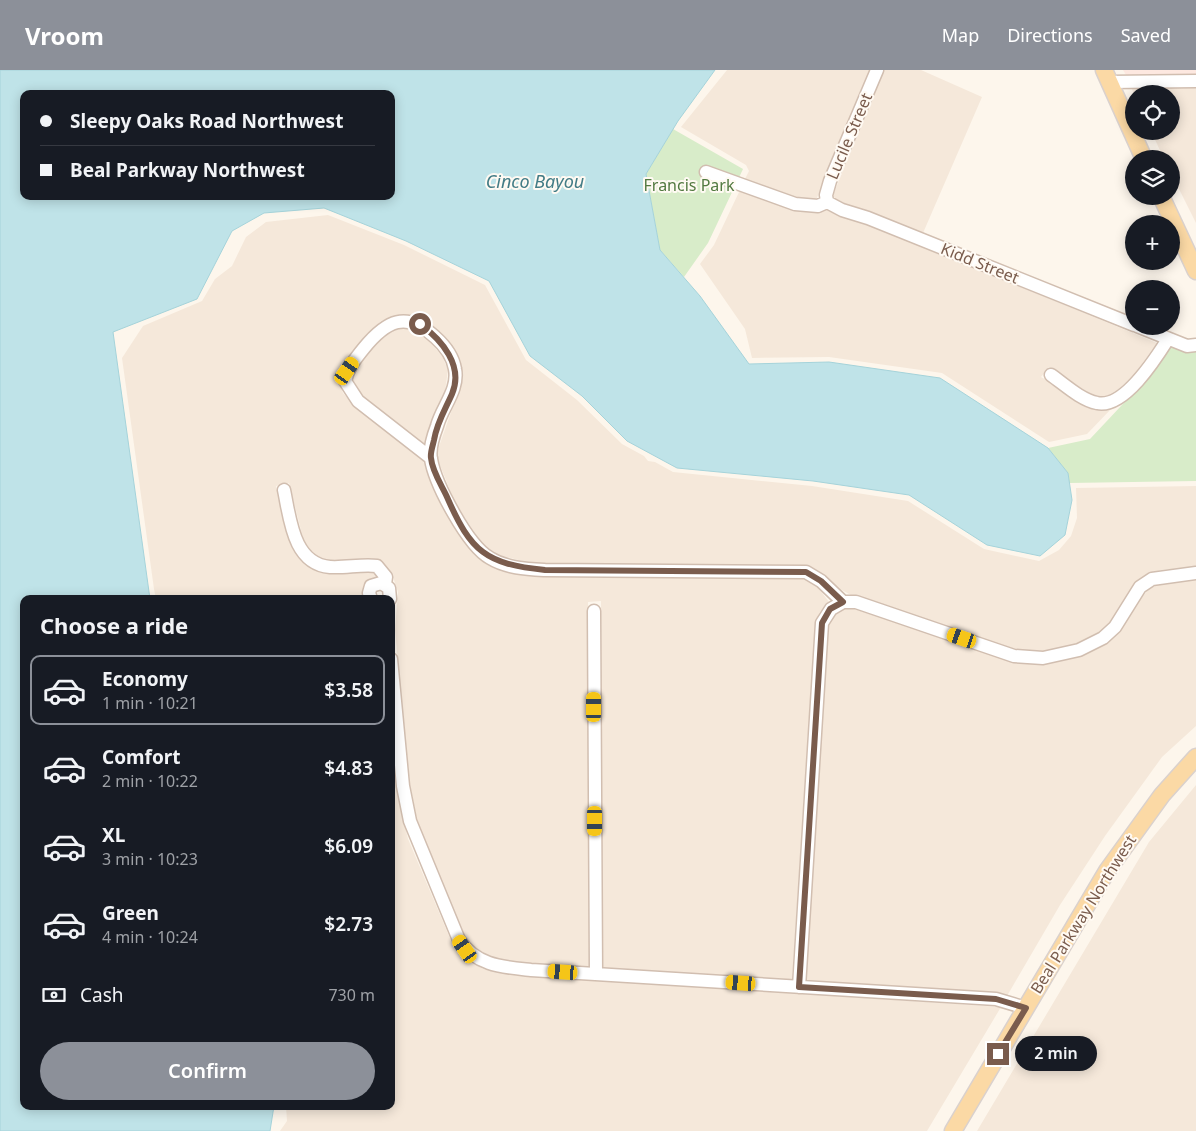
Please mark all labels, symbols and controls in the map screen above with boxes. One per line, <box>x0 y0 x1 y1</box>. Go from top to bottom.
text: Vroom <box>25 19 104 52</box>
text: Map <box>942 23 979 47</box>
text: Directions <box>1007 23 1093 47</box>
text: Saved <box>1121 23 1171 47</box>
map controls <box>1125 85 1180 335</box>
button: locate <box>1125 85 1180 140</box>
street label: Lucile Street <box>821 89 877 183</box>
text: Sleepy Oaks Road Northwest <box>70 108 343 134</box>
button: layers <box>1125 150 1180 205</box>
text: Beal Parkway Northwest <box>70 157 305 183</box>
water label: Cinco Bayou <box>486 169 584 193</box>
park label: Francis Park <box>644 174 735 196</box>
button: + <box>1125 215 1180 270</box>
street label: Kidd Street <box>938 237 1023 289</box>
button: − <box>1125 280 1180 335</box>
route start <box>409 313 431 335</box>
car <box>332 354 361 388</box>
text: Choose a ride <box>40 610 188 640</box>
car <box>945 626 978 650</box>
text: Economy <box>102 666 188 692</box>
icon: car <box>42 668 87 713</box>
text: $3.58 <box>324 677 373 703</box>
text: 1 min · 10:21 <box>102 692 198 714</box>
car <box>586 692 601 722</box>
text: Comfort <box>102 744 181 770</box>
icon: car <box>42 746 87 791</box>
text: $4.83 <box>324 755 373 781</box>
text: 2 min · 10:22 <box>102 770 198 792</box>
car <box>587 806 602 836</box>
text: XL <box>102 822 125 848</box>
icon: car <box>42 824 87 869</box>
street label: Beal Parkway Northwest <box>1025 830 1141 998</box>
text: $6.09 <box>324 833 373 859</box>
text: 3 min · 10:23 <box>102 848 198 870</box>
text: Green <box>102 900 159 926</box>
icon: car <box>42 902 87 947</box>
text: $2.73 <box>324 911 373 937</box>
text: 4 min · 10:24 <box>102 926 198 948</box>
car <box>450 932 479 966</box>
car <box>547 963 578 981</box>
car <box>725 974 756 992</box>
icon: cash <box>40 981 68 1009</box>
text: Cash <box>80 982 124 1008</box>
text: 730 m <box>328 984 375 1006</box>
callout: 2 min <box>1016 1036 1098 1072</box>
button: Confirm <box>40 1042 375 1100</box>
text: 2 min <box>1034 1042 1078 1064</box>
route end <box>987 1043 1009 1065</box>

